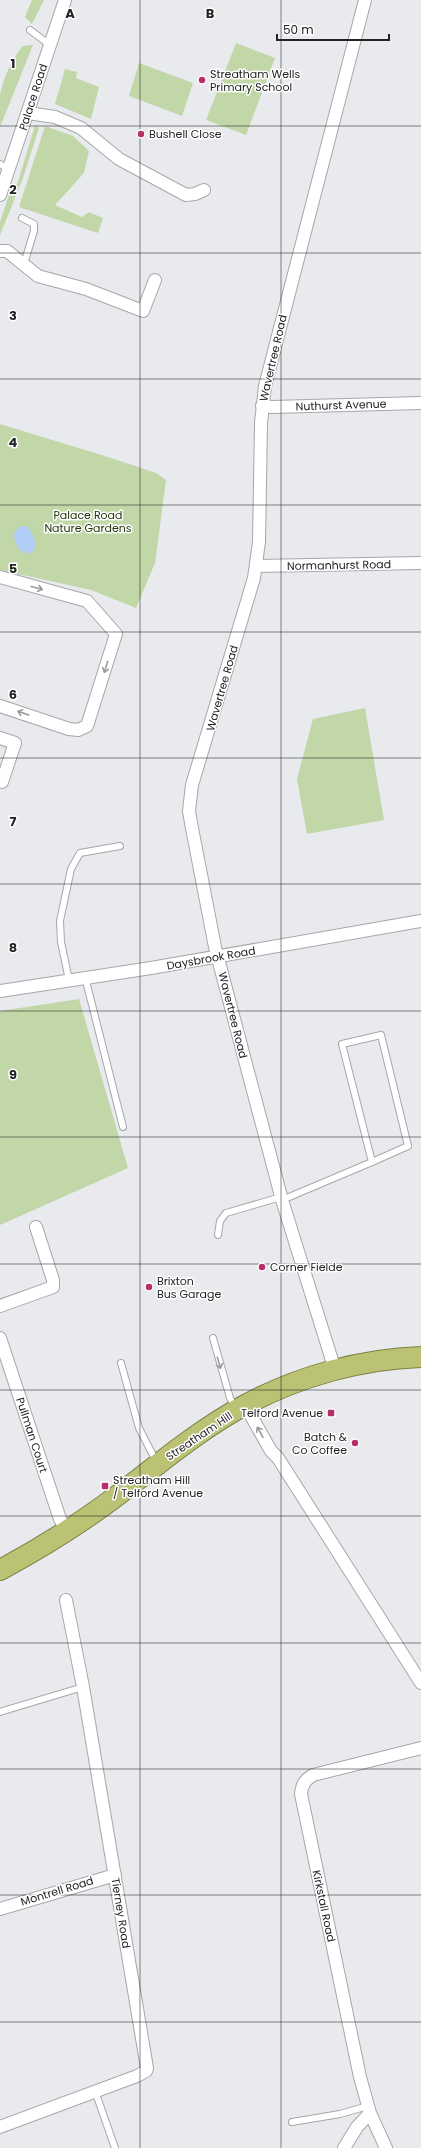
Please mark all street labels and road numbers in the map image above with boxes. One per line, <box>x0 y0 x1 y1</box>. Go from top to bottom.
street label: Palace Road <box>15 62 51 132</box>
street label: Wavertree Road <box>255 313 291 403</box>
street label: Nuthurst Avenue <box>295 395 387 415</box>
street label: Normanhurst Road <box>287 556 391 574</box>
street label: Wavertree Road <box>202 643 242 733</box>
street label: Daysbrook Road <box>165 942 257 974</box>
street label: Wavertree Road <box>215 970 251 1060</box>
street label: Pullman Court <box>12 1395 52 1475</box>
street label: Streatham Hill <box>162 1408 236 1464</box>
street label: Kirkstall Road <box>309 1869 339 1943</box>
street label: Montrell Road <box>19 1872 95 1910</box>
street label: Tierney Road <box>108 1877 134 1949</box>

